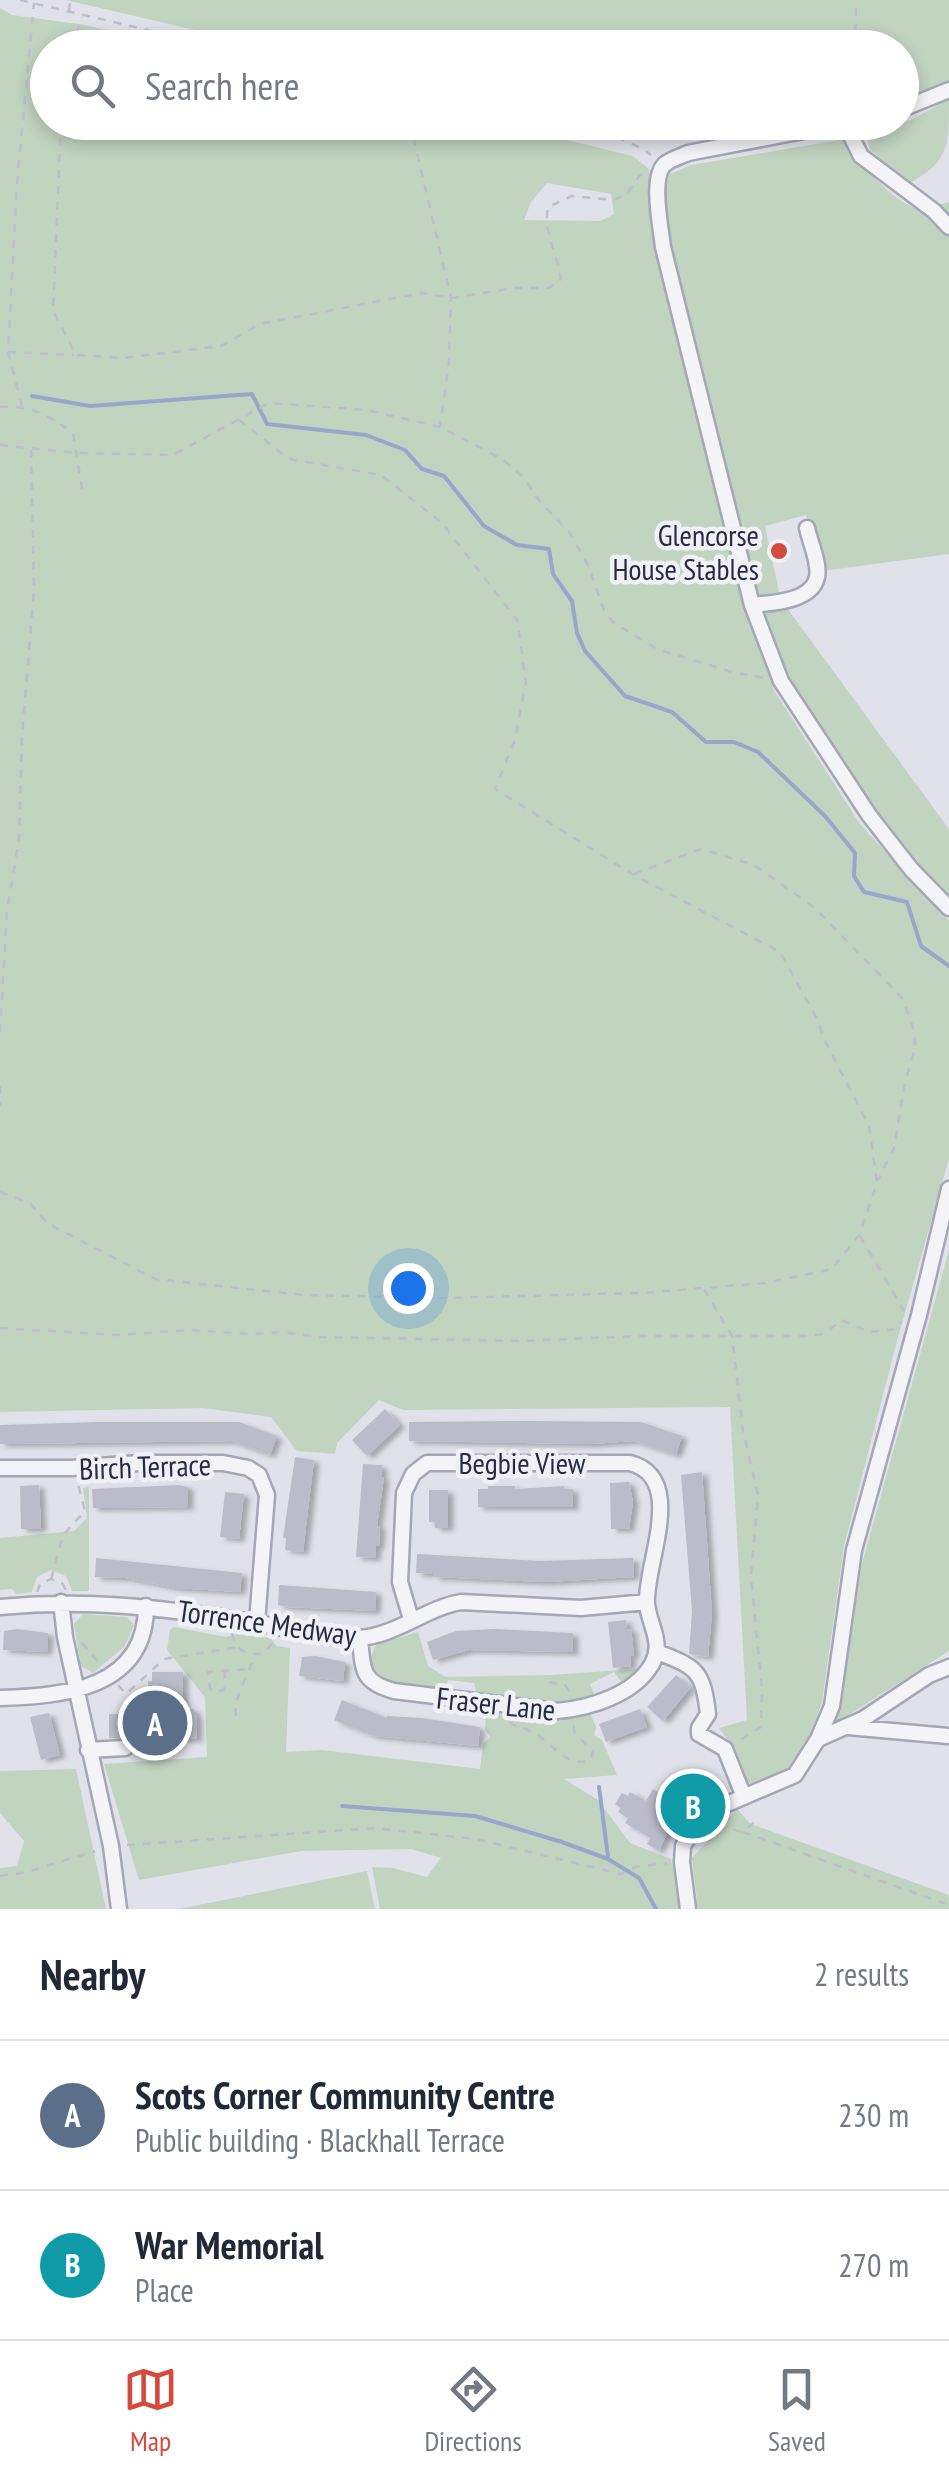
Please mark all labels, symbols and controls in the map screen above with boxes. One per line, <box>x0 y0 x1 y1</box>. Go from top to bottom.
search box <box>30 30 919 140</box>
icon: search <box>65 58 120 113</box>
text: Search here <box>145 61 299 110</box>
place label: Glencorse House Stables <box>612 515 759 588</box>
marker: Glencorse House Stables <box>768 540 790 562</box>
your location <box>383 1263 434 1314</box>
street label: Begbie View <box>458 1443 586 1482</box>
street label: Birch Terrace <box>78 1444 212 1488</box>
street label: Torrence Medway <box>175 1590 359 1654</box>
street label: Fraser Lane <box>435 1677 557 1729</box>
pin: A <box>122 1686 188 1760</box>
pin: B <box>660 1768 726 1844</box>
text: Nearby <box>40 1947 145 2002</box>
text: 2 results <box>814 1953 909 1995</box>
text: Scots Corner Community Centre <box>135 2070 555 2119</box>
text: A <box>64 2094 81 2136</box>
text: 230 m <box>838 2094 909 2136</box>
text: Public building · Blackhall Terrace <box>135 2119 505 2161</box>
text: War Memorial <box>135 2220 324 2269</box>
text: B <box>65 2244 80 2286</box>
text: 270 m <box>838 2244 909 2286</box>
text: Place <box>135 2269 194 2311</box>
tab: Map <box>123 2362 178 2459</box>
tab: Directions <box>424 2362 522 2459</box>
tab: Saved <box>768 2362 826 2459</box>

